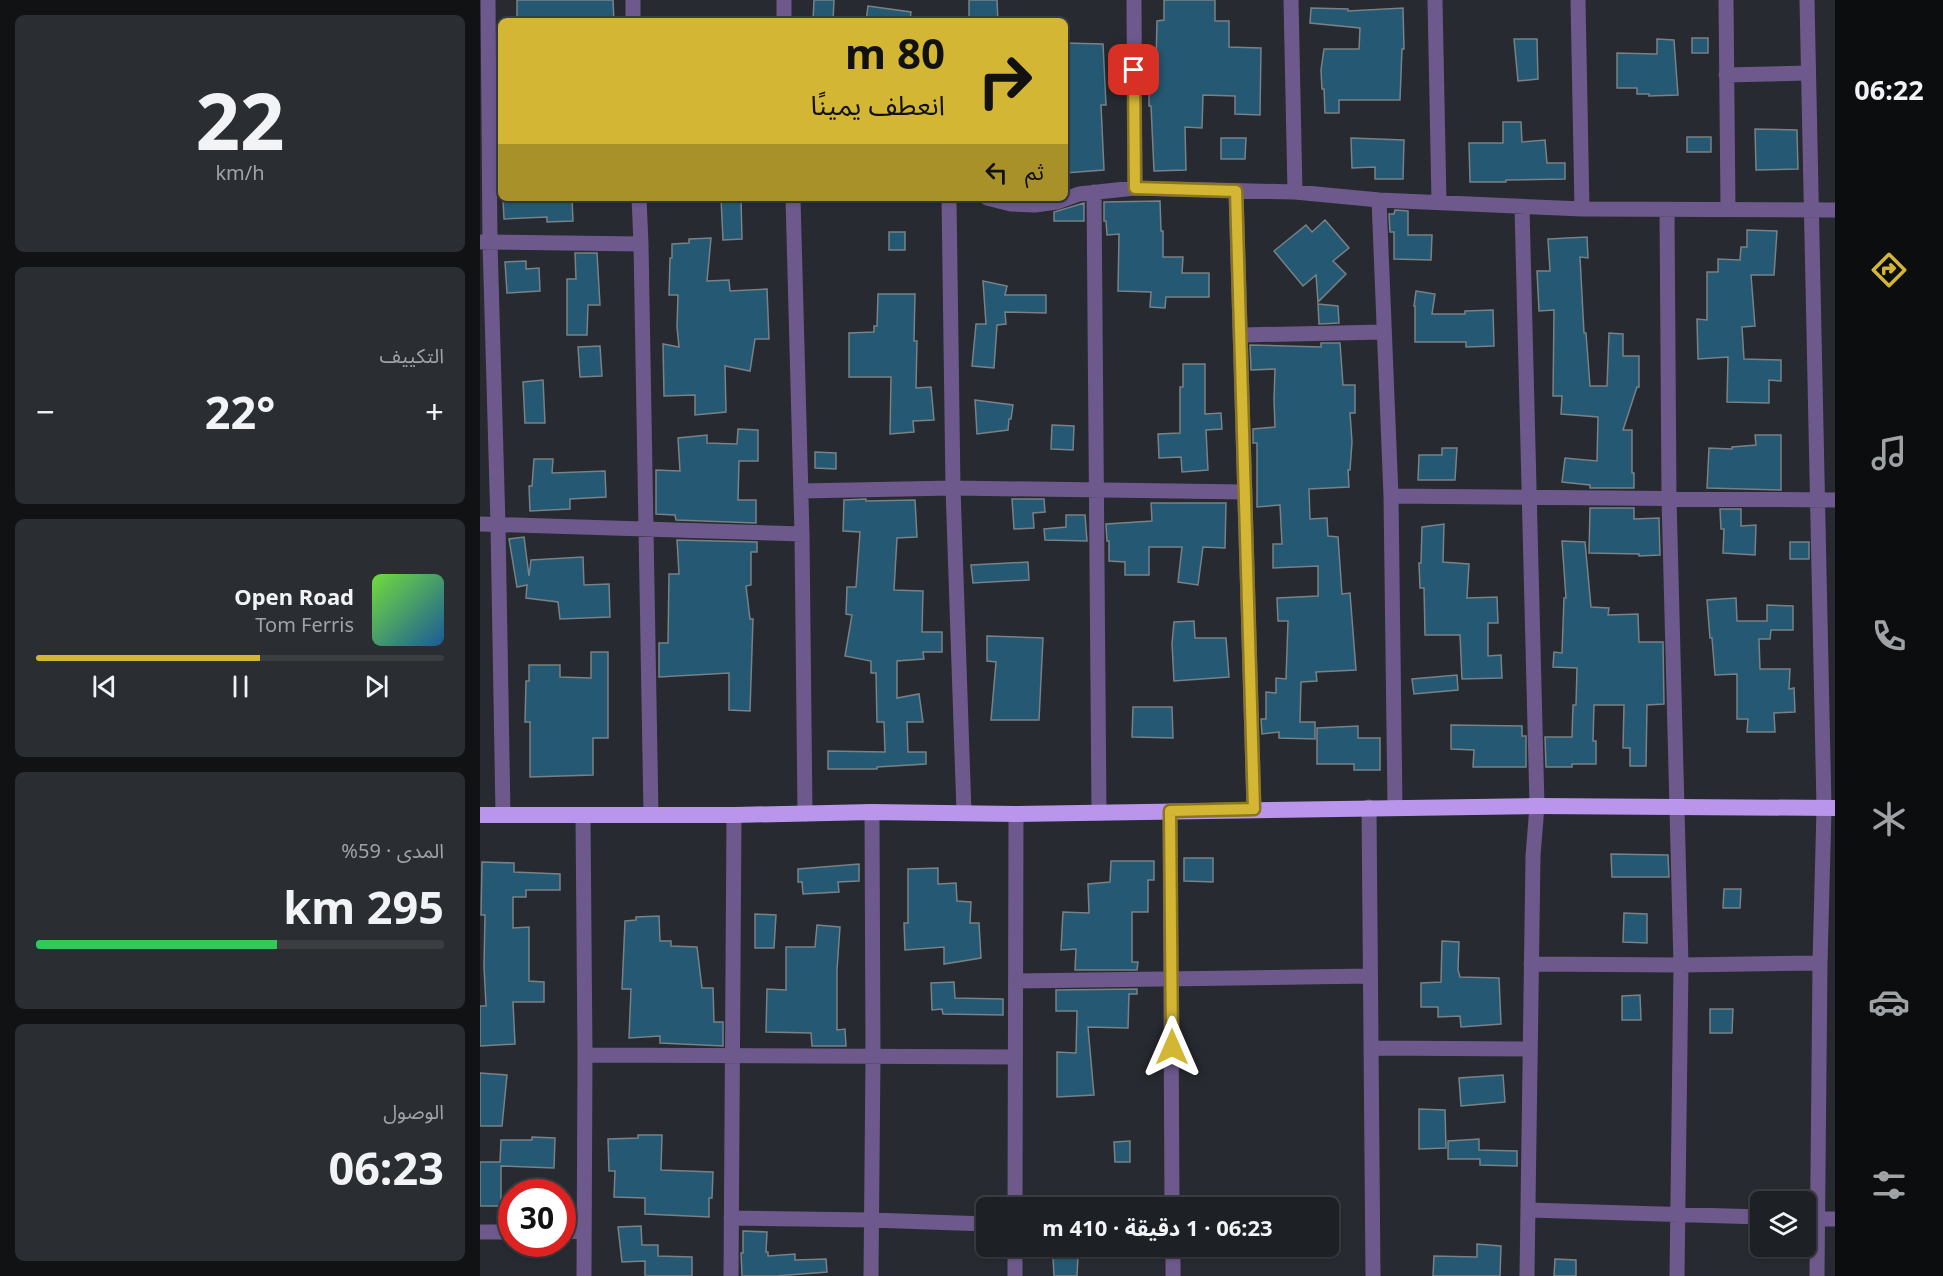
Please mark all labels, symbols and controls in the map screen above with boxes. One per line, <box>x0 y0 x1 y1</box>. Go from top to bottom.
text: 80 m <box>845 24 945 81</box>
icon: right <box>966 42 1044 120</box>
pin <box>1108 44 1159 95</box>
icon: arrive <box>1117 53 1150 86</box>
text: 22 <box>195 67 285 173</box>
text: 06:22 <box>1854 71 1924 108</box>
text: انعطف يمينًا <box>811 86 945 123</box>
icon: left <box>980 156 1013 189</box>
text: ثم <box>1025 156 1044 186</box>
text: km/h <box>215 159 265 186</box>
icon: directions <box>1868 249 1910 291</box>
text: التكييف <box>380 342 444 369</box>
text: 22° <box>205 381 275 442</box>
text: − <box>36 389 55 434</box>
text: + <box>425 389 444 434</box>
icon: music <box>1868 432 1910 474</box>
text: Open Road <box>234 581 354 611</box>
text: Tom Ferris <box>255 611 354 638</box>
icon: phone <box>1868 615 1910 657</box>
icon: previous <box>88 670 121 703</box>
icon: pause <box>224 670 257 703</box>
icon: next <box>360 670 393 703</box>
icon: climate <box>1868 798 1910 840</box>
text: المدى · 59% <box>341 837 444 864</box>
text: 295 km <box>283 876 444 937</box>
icon: car <box>1868 981 1910 1023</box>
position arrow <box>1140 1015 1204 1079</box>
text: الوصول <box>383 1098 444 1125</box>
text: 06:23 <box>328 1137 444 1198</box>
icon: filters <box>1868 1164 1910 1206</box>
speed limit sign: 30 <box>498 1179 576 1257</box>
map controls <box>1750 1191 1816 1257</box>
button: layers <box>1750 1191 1816 1257</box>
text: 06:23 · 1 دقيقة · 410 m <box>1042 1212 1273 1242</box>

